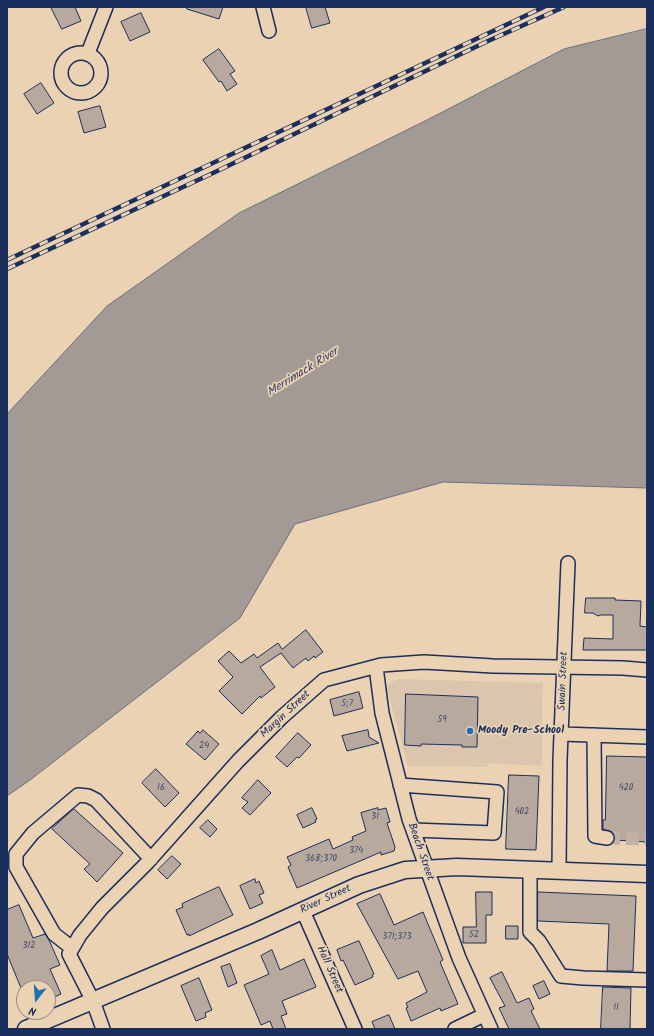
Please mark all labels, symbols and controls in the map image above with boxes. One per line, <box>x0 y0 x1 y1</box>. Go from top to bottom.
water label: Merrimack River <box>265 345 341 401</box>
street label: Swain Street <box>556 651 572 711</box>
street label: Margin Street <box>258 689 314 741</box>
house number: 5;7 <box>341 699 353 709</box>
house number: 59 <box>437 715 447 725</box>
place label: Moody Pre-School <box>478 724 564 738</box>
marker: Moody Pre-School <box>465 726 475 736</box>
house number: 24 <box>199 741 209 751</box>
house number: 16 <box>157 783 165 793</box>
house number: 420 <box>619 783 633 793</box>
house number: 402 <box>515 807 529 817</box>
house number: 31 <box>371 812 379 822</box>
street label: Beach Street <box>404 821 436 883</box>
house number: 374 <box>349 846 363 856</box>
house number: 368;370 <box>305 854 337 864</box>
street label: River Street <box>298 882 354 918</box>
house number: 52 <box>469 930 479 940</box>
house number: 371;373 <box>382 932 412 942</box>
house number: 312 <box>22 941 36 951</box>
street label: Hall Street <box>313 944 345 996</box>
north arrow <box>16 980 56 1020</box>
text: N <box>27 1001 39 1020</box>
house number: 11 <box>613 1003 619 1013</box>

